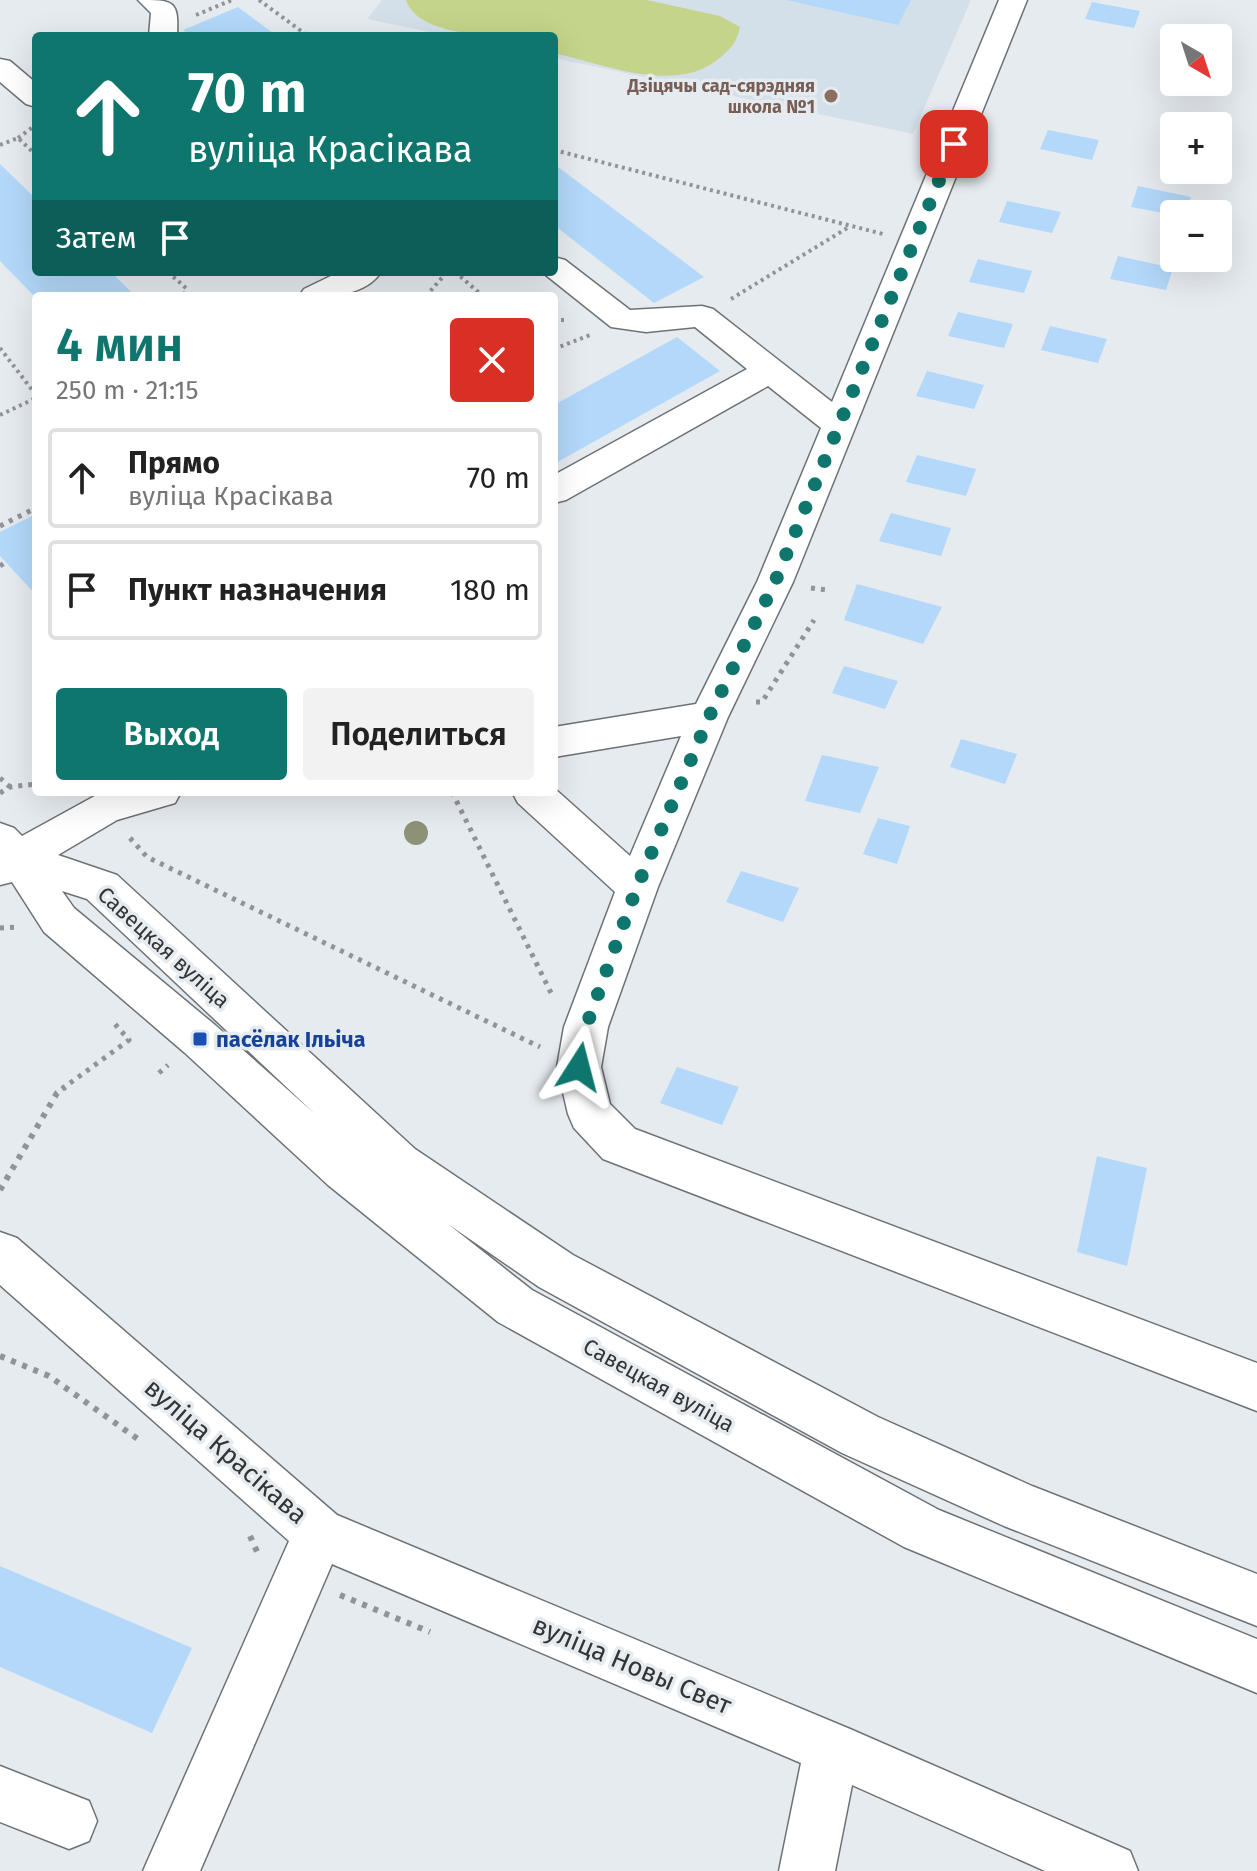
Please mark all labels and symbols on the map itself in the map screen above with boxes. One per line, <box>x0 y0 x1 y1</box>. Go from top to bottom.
north arrow <box>1160 24 1232 96</box>
place label: Дзіцячы сад-сярэдняя школа №1 <box>626 75 815 118</box>
marker: Дзіцячы сад-сярэдняя школа №1 <box>822 87 840 105</box>
pin <box>920 110 988 178</box>
street label: Савецкая вуліца <box>92 881 235 1014</box>
position arrow <box>537 1025 621 1109</box>
place label: пасёлак Ільіча <box>216 1026 366 1053</box>
marker: пасёлак Ільіча <box>191 1030 209 1048</box>
street label: Савецкая вуліца <box>578 1333 739 1438</box>
street label: вуліца Красікава <box>138 1372 313 1531</box>
street label: вуліца Новы Свет <box>528 1610 736 1721</box>

